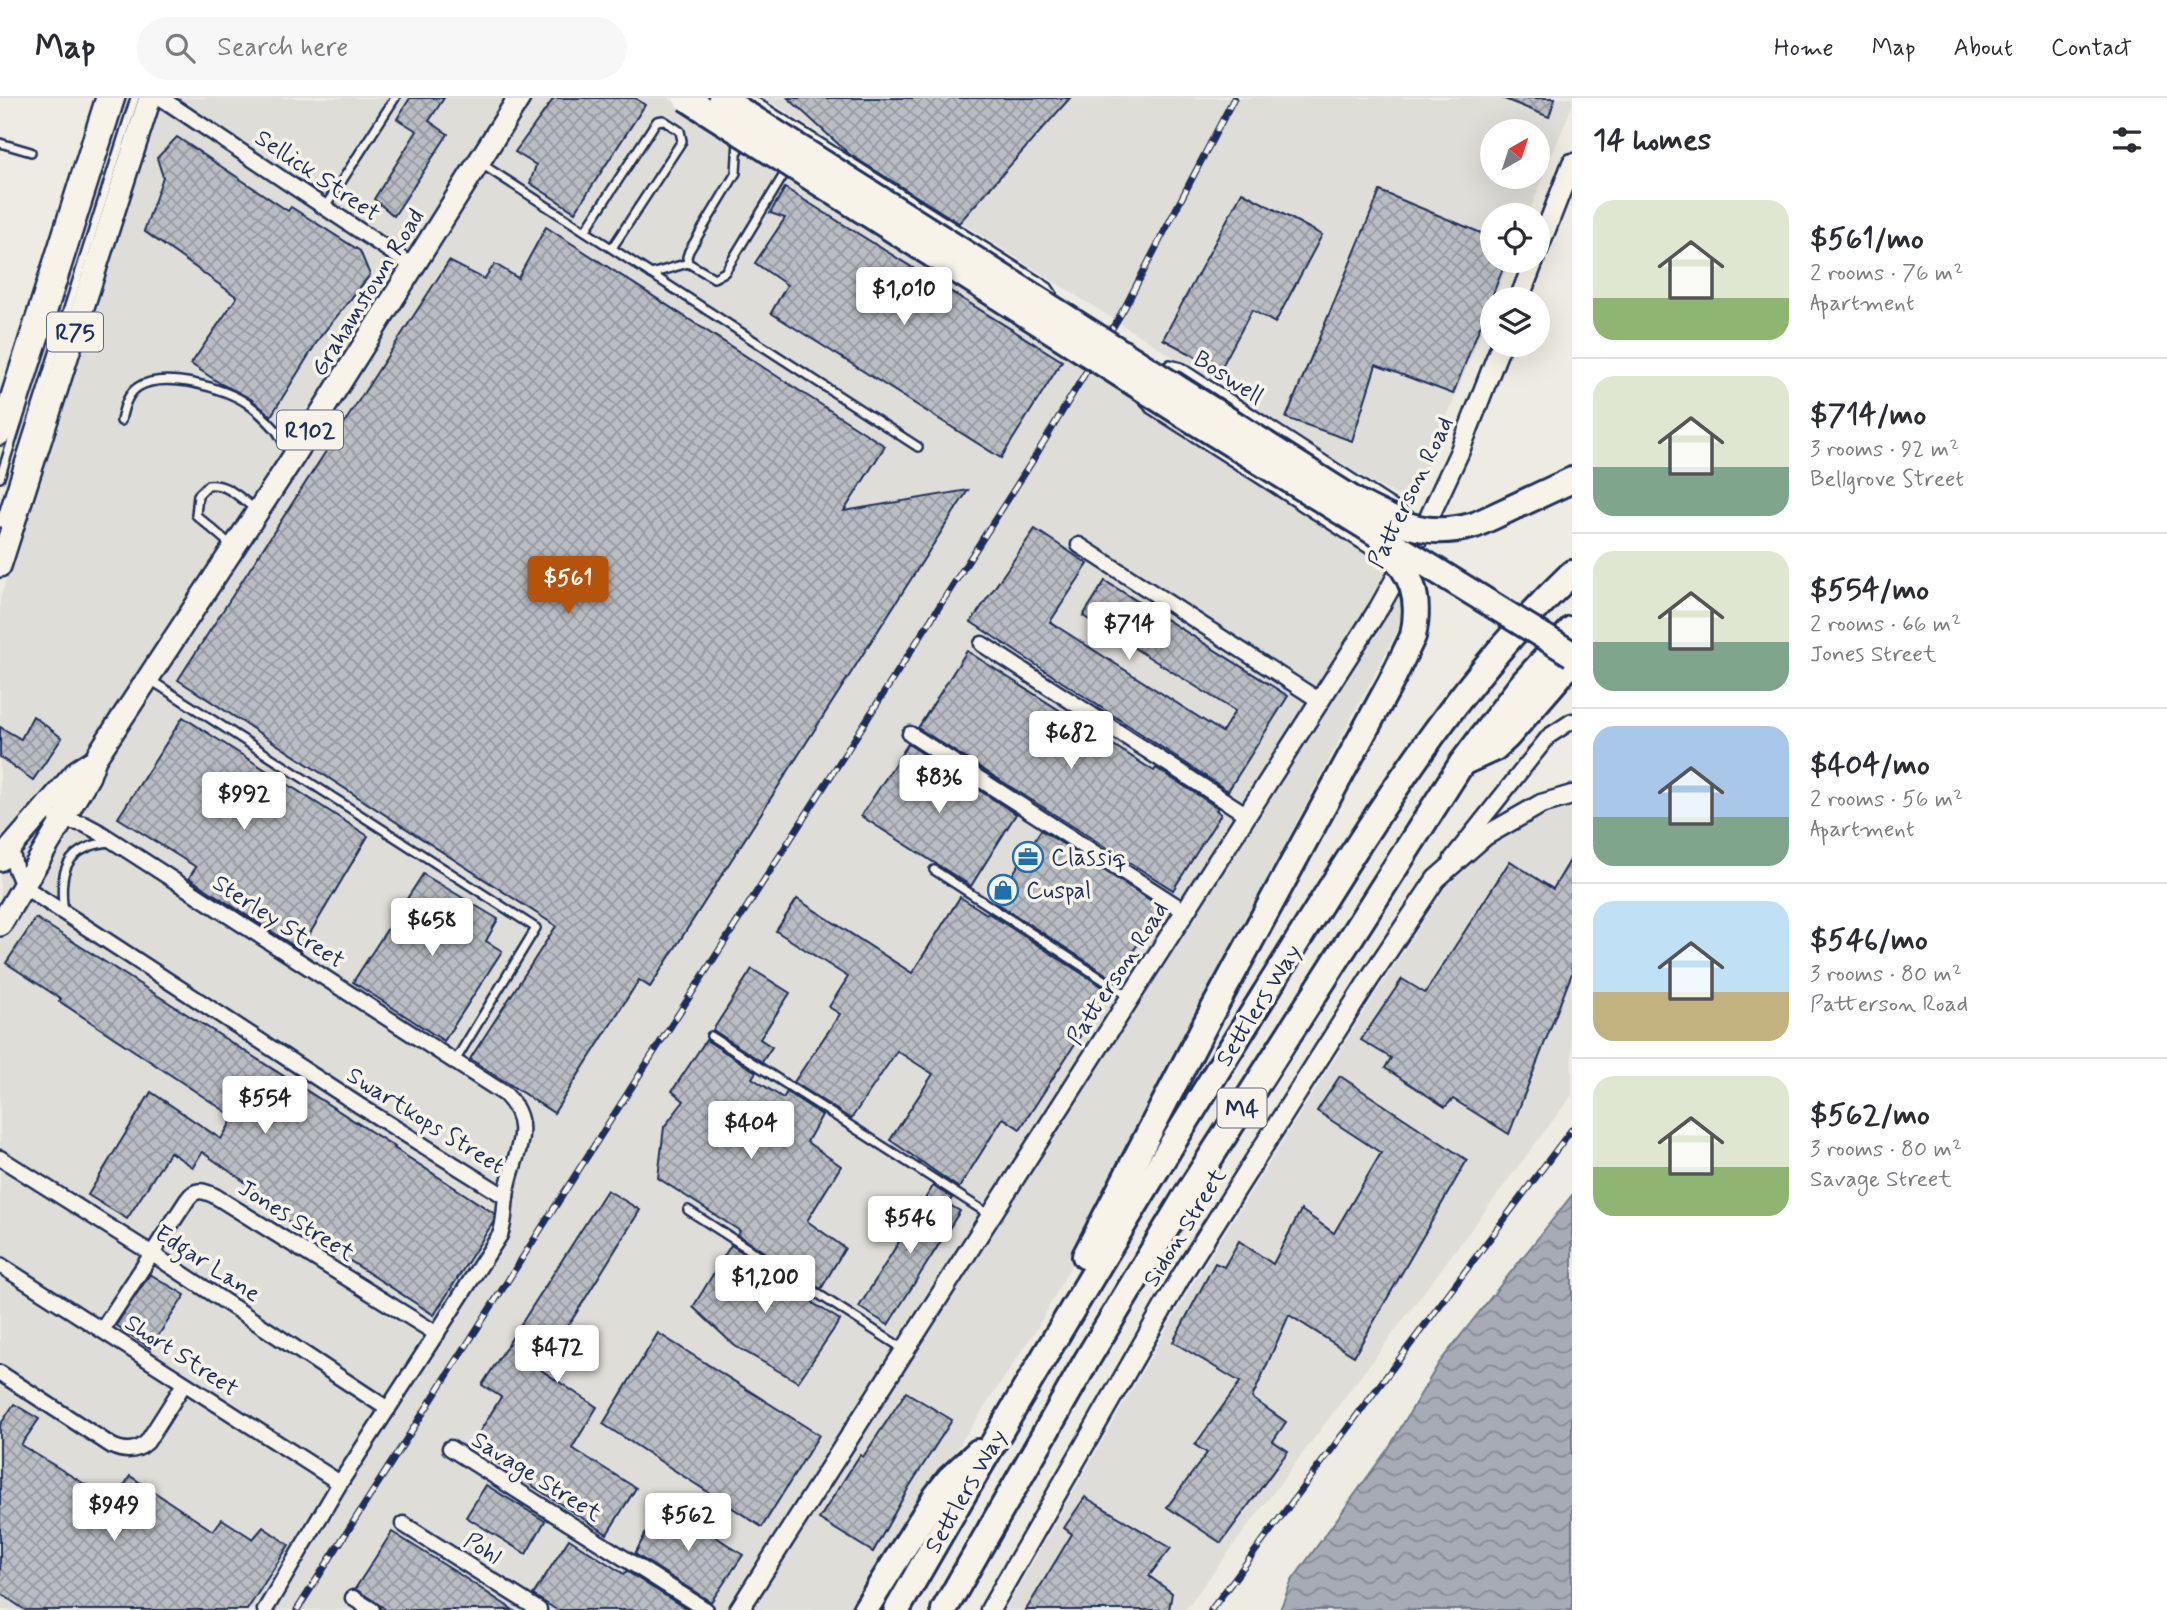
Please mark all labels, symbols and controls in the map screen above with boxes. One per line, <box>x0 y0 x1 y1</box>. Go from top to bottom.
search box <box>137 17 627 80</box>
text: Map <box>35 26 95 70</box>
icon: search <box>161 29 199 67</box>
text: Search here <box>217 31 348 65</box>
text: Home <box>1774 33 1834 64</box>
text: Map <box>1872 33 1916 64</box>
text: About <box>1954 33 2013 64</box>
text: Contact <box>2051 33 2132 64</box>
north arrow <box>1480 119 1550 189</box>
map controls <box>1480 119 1550 357</box>
text: 14 homes <box>1593 121 1711 160</box>
icon: filters <box>2108 121 2146 159</box>
street label: Sellick Street <box>249 123 386 230</box>
street label: Grahamstown Road <box>304 203 432 382</box>
button: locate <box>1480 203 1550 273</box>
text: $561/mo <box>1810 220 1924 259</box>
icon: home <box>1649 228 1733 312</box>
text: 2 rooms · 76 m² <box>1810 259 1963 289</box>
pin: $1,010 <box>847 268 961 327</box>
text: $1,010 <box>872 275 936 305</box>
button: layers <box>1480 287 1550 357</box>
text: Apartment <box>1810 289 1915 319</box>
road number: R75 <box>47 313 103 352</box>
street label: Boswell <box>1187 344 1269 413</box>
text: $714/mo <box>1810 396 1926 435</box>
icon: home <box>1649 404 1733 488</box>
road number: R102 <box>277 410 343 450</box>
street label: Patterson Road <box>1361 412 1461 574</box>
text: 3 rooms · 92 m² <box>1810 435 1959 465</box>
text: Bellgrove Street <box>1810 465 1964 495</box>
pin: $561 <box>527 556 609 616</box>
text: $561 <box>543 564 593 594</box>
text: $554/mo <box>1810 571 1929 610</box>
icon: home <box>1649 579 1733 663</box>
pin: $714 <box>1088 602 1170 662</box>
text: $714 <box>1104 610 1154 640</box>
text: 2 rooms · 66 m² <box>1810 610 1961 640</box>
text: Jones Street <box>1810 640 1936 670</box>
pin: $682 <box>1030 712 1112 771</box>
text: $682 <box>1045 719 1097 749</box>
text: $404/mo <box>1810 746 1930 785</box>
icon: home <box>1649 754 1733 838</box>
pin: $836 <box>898 756 980 815</box>
text: $836 <box>915 763 963 793</box>
pin: $992 <box>203 772 285 832</box>
text: $992 <box>218 780 270 810</box>
text: 2 rooms · 56 m² <box>1810 785 1963 815</box>
text: Apartment <box>1810 815 1915 845</box>
office icon: Classiq <box>1011 840 1045 874</box>
place label: Classiq <box>1051 843 1127 874</box>
street label: Sterley Street <box>206 868 350 977</box>
shop icon: Cuspal <box>986 873 1020 907</box>
place label: Cuspal <box>1026 876 1091 907</box>
street label: Patterson Road <box>1060 896 1176 1051</box>
pin: $658 <box>391 898 473 958</box>
text: $658 <box>407 906 457 936</box>
text: $546/mo <box>1810 921 1928 960</box>
icon: home <box>1649 929 1733 1013</box>
street label: Settlers Way <box>1209 939 1309 1073</box>
text: 3 rooms · 80 m² <box>1810 960 1962 990</box>
text: Patterson Road <box>1810 990 1968 1020</box>
street label: Swartkops Street <box>340 1060 510 1182</box>
pin: $554 <box>224 1076 306 1136</box>
text: $554 <box>238 1084 292 1114</box>
road number: M4 <box>1218 1088 1266 1128</box>
text: $562/mo <box>1810 1096 1930 1135</box>
pin: $404 <box>710 1102 792 1161</box>
icon: home <box>1649 1104 1733 1188</box>
text: $404 <box>724 1109 778 1139</box>
text: 3 rooms · 80 m² <box>1810 1135 1962 1165</box>
street label: Sidon Street <box>1136 1163 1234 1293</box>
text: Savage Street <box>1810 1165 1952 1195</box>
street label: Jones Street <box>232 1173 360 1269</box>
pin: $546 <box>869 1196 951 1256</box>
text: $546 <box>884 1204 936 1234</box>
street label: Edgar Lane <box>147 1219 266 1313</box>
pin: $1,200 <box>708 1256 822 1315</box>
text: $1,200 <box>731 1263 799 1293</box>
street label: Short Street <box>118 1308 244 1405</box>
pin: $472 <box>516 1326 598 1385</box>
text: $472 <box>531 1333 583 1363</box>
street label: Settlers Way <box>918 1424 1014 1560</box>
street label: Savage Street <box>464 1425 607 1531</box>
pin: $949 <box>73 1484 155 1543</box>
text: $949 <box>89 1491 139 1521</box>
pin: $562 <box>647 1494 729 1553</box>
text: $562 <box>661 1501 715 1531</box>
street label: Pohl <box>458 1526 507 1573</box>

